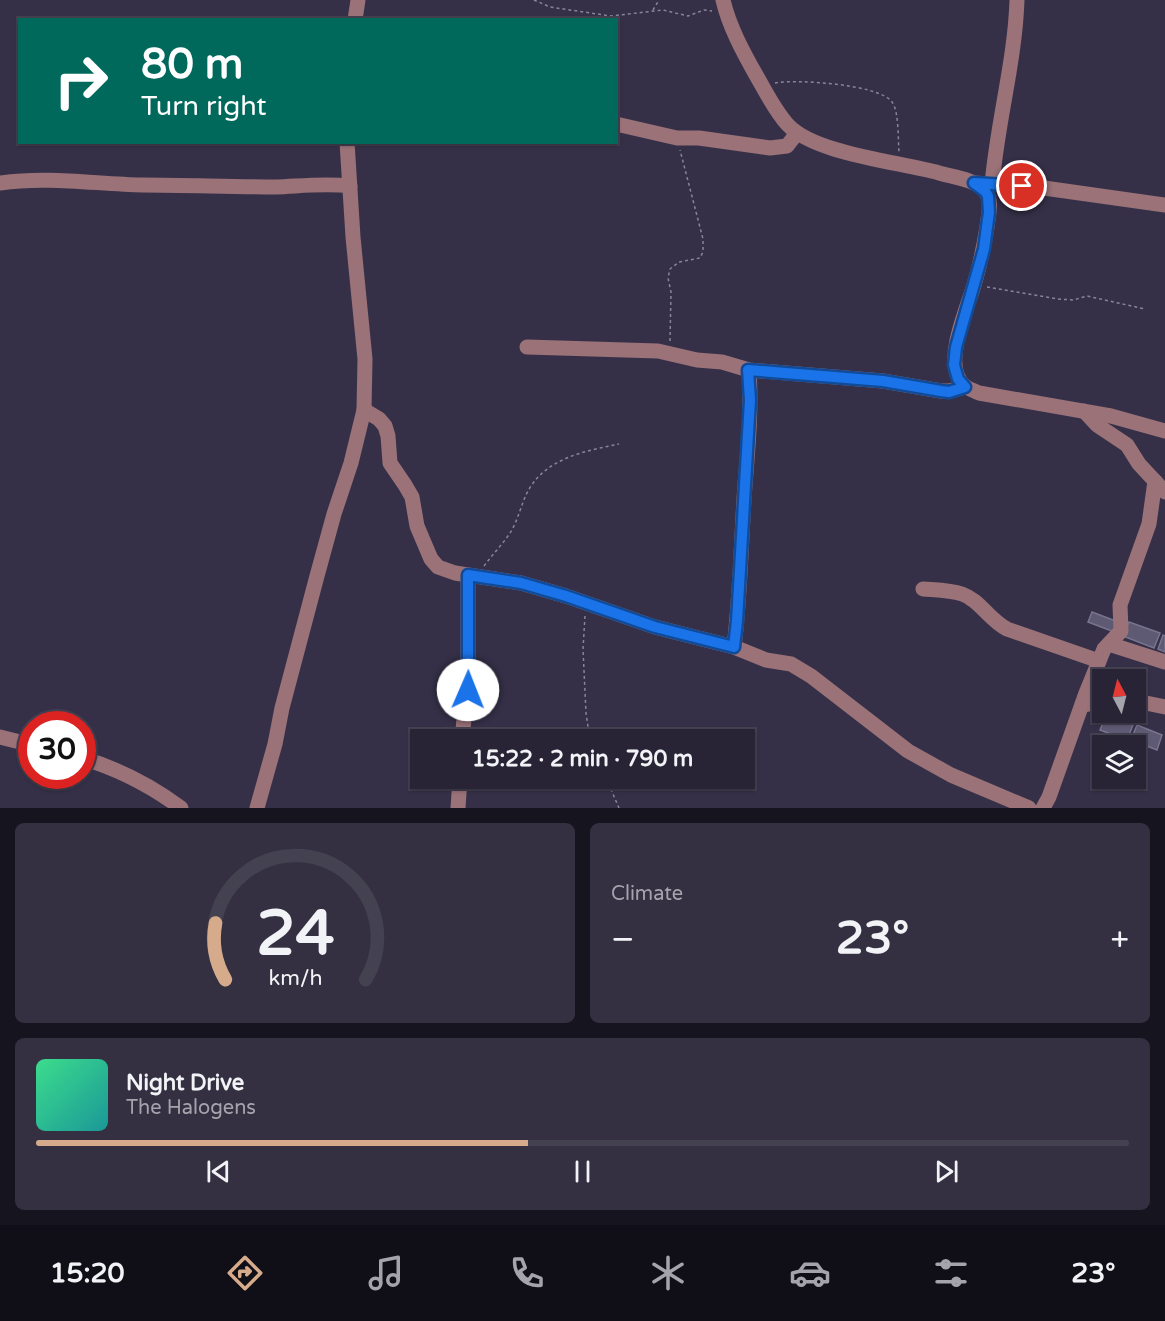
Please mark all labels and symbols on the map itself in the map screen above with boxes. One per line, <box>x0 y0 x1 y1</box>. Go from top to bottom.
pin <box>996 160 1047 211</box>
position arrow <box>436 658 500 722</box>
north arrow <box>1092 669 1146 723</box>
speed limit sign: 30 <box>18 711 96 789</box>

